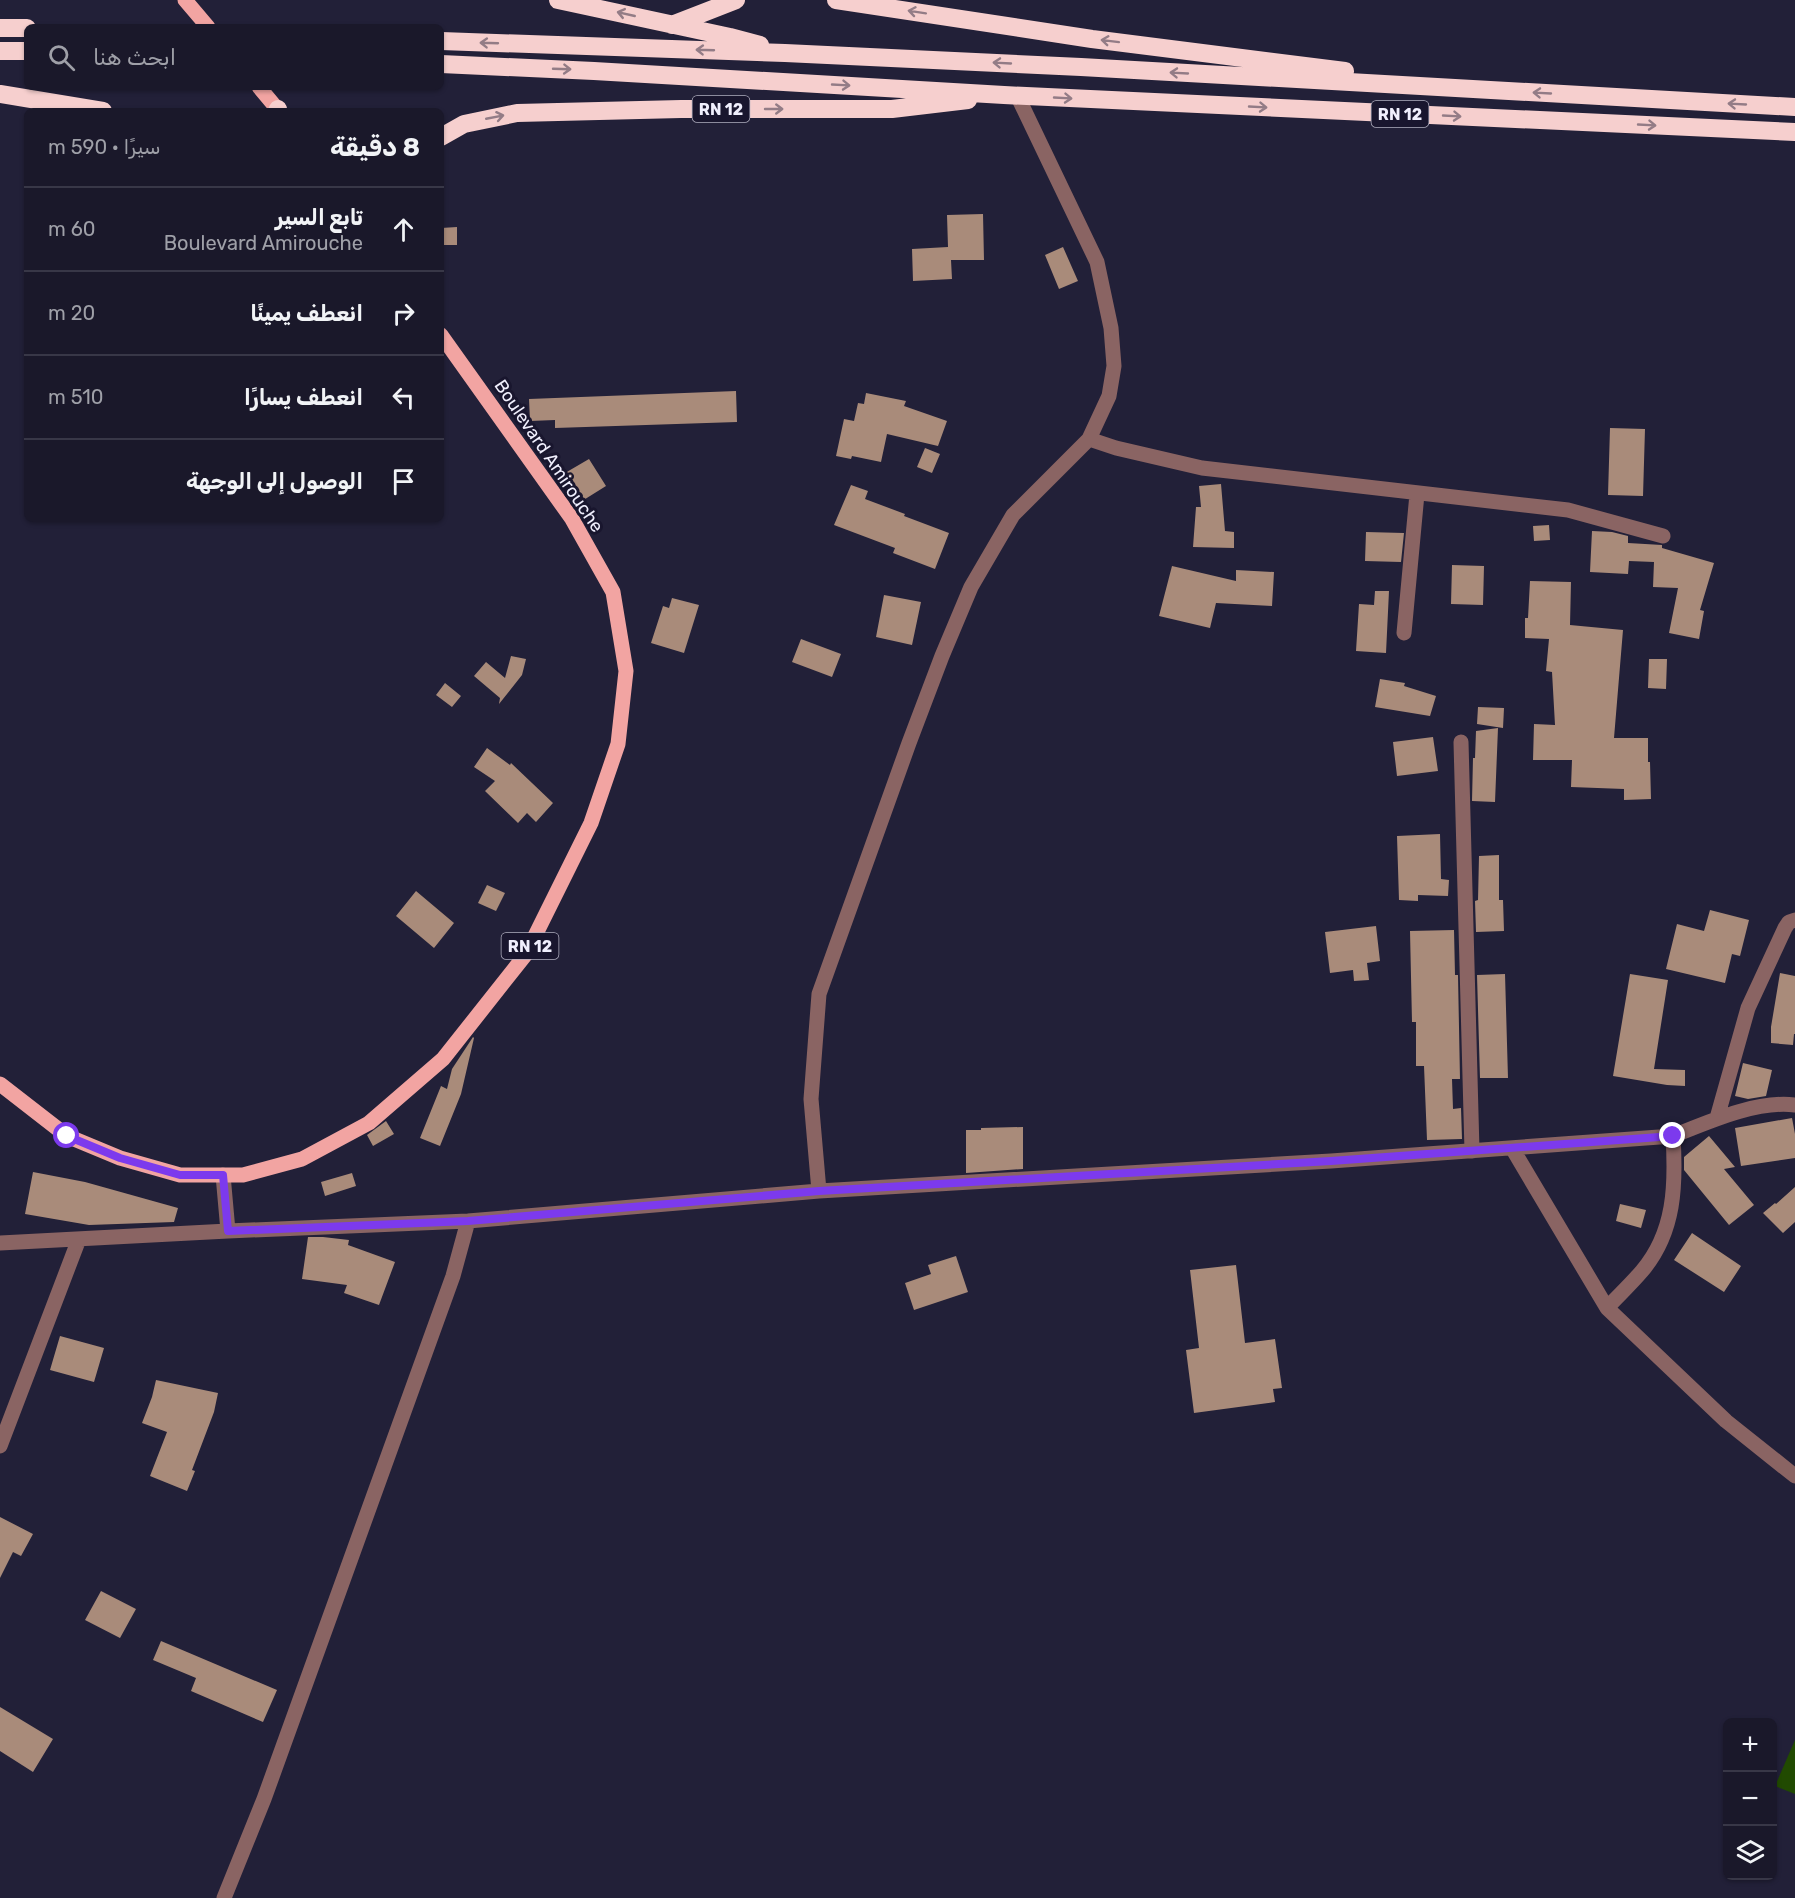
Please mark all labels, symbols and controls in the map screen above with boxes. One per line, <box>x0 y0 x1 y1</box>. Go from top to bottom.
one-way arrow <box>908 7 928 18</box>
one-way arrow <box>617 8 636 20</box>
search box <box>24 24 444 90</box>
one-way arrow <box>1101 36 1121 47</box>
one-way arrow <box>480 37 500 48</box>
icon: search <box>45 41 78 74</box>
text: ابحث هنا <box>93 44 176 71</box>
one-way arrow <box>696 45 716 56</box>
one-way arrow <box>992 58 1012 69</box>
one-way arrow <box>552 64 572 75</box>
one-way arrow <box>1170 67 1190 78</box>
one-way arrow <box>830 80 850 91</box>
one-way arrow <box>1532 88 1552 99</box>
one-way arrow <box>1052 92 1072 103</box>
road number: RN 12 <box>692 96 750 122</box>
one-way arrow <box>1727 98 1747 109</box>
one-way arrow <box>1247 101 1267 112</box>
road number: RN 12 <box>1372 101 1428 127</box>
one-way arrow <box>763 103 783 115</box>
one-way arrow <box>485 111 504 122</box>
one-way arrow <box>1442 111 1462 122</box>
one-way arrow <box>1637 120 1657 131</box>
text: 8 دقيقة <box>330 132 420 163</box>
text: سيرًا · 590 m <box>48 135 161 159</box>
text: تابع السير <box>275 204 363 231</box>
icon: ahead <box>387 213 420 246</box>
text: 60 m <box>48 217 95 241</box>
text: Boulevard Amirouche <box>164 231 363 255</box>
icon: right <box>387 297 420 330</box>
text: انعطف يمينًا <box>250 300 363 327</box>
text: 20 m <box>48 301 95 325</box>
street label: Boulevard Amirouche <box>490 375 608 537</box>
icon: left <box>387 381 420 414</box>
text: انعطف يسارًا <box>244 384 363 411</box>
text: 510 m <box>48 385 104 409</box>
icon: arrive <box>387 465 420 498</box>
text: الوصول إلى الوجهة <box>186 468 363 495</box>
road number: RN 12 <box>502 933 558 959</box>
route start <box>53 1122 79 1148</box>
route end <box>1659 1122 1685 1148</box>
map controls <box>1723 1718 1777 1880</box>
button: + <box>1723 1718 1777 1772</box>
button: − <box>1723 1772 1777 1826</box>
button: layers <box>1723 1826 1777 1880</box>

